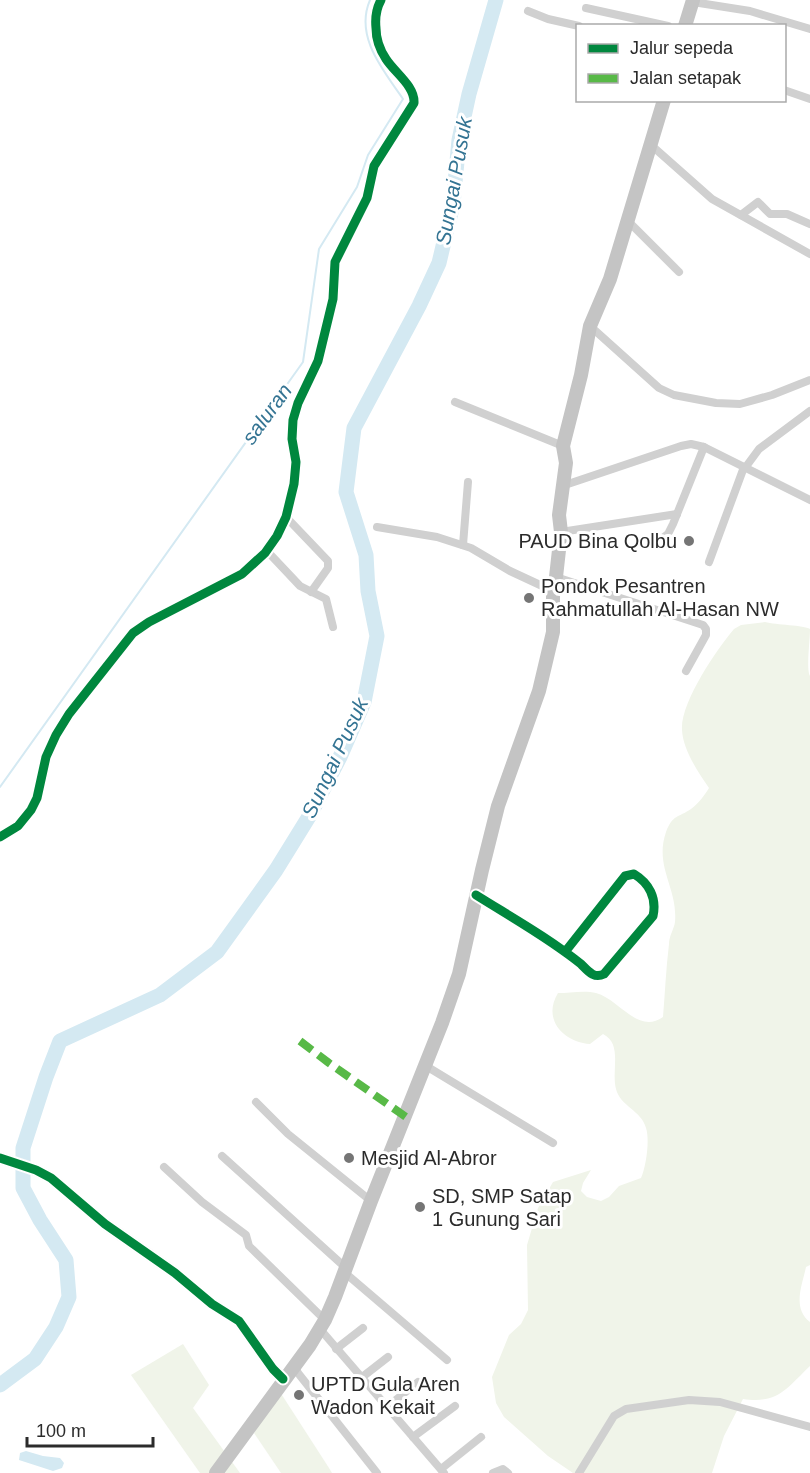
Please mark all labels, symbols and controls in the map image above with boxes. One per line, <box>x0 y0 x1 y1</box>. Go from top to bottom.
legend <box>576 24 786 102</box>
text: Jalur sepeda <box>630 38 734 58</box>
text: Jalan setapak <box>630 68 742 88</box>
water label: Sungai Pusuk <box>431 114 476 247</box>
water label: saluran <box>237 379 296 448</box>
place label: PAUD Bina Qolbu <box>518 530 677 552</box>
marker: PAUD Bina Qolbu <box>682 534 696 548</box>
place label: Pondok Pesantren Rahmatullah Al-Hasan NW <box>541 575 779 620</box>
marker: Pondok Pesantren Rahmatullah Al-Hasan NW <box>522 591 536 605</box>
water label: Sungai Pusuk <box>297 693 373 821</box>
place label: Mesjid Al-Abror <box>361 1147 497 1169</box>
marker: Mesjid Al-Abror <box>342 1151 356 1165</box>
place label: SD, SMP Satap 1 Gunung Sari <box>432 1185 572 1230</box>
marker: SD, SMP Satap 1 Gunung Sari <box>413 1200 427 1214</box>
place label: UPTD Gula Aren Wadon Kekait <box>311 1373 460 1418</box>
marker: UPTD Gula Aren Wadon Kekait <box>292 1388 306 1402</box>
scale bar <box>27 1410 153 1448</box>
text: 100 m <box>36 1421 86 1441</box>

